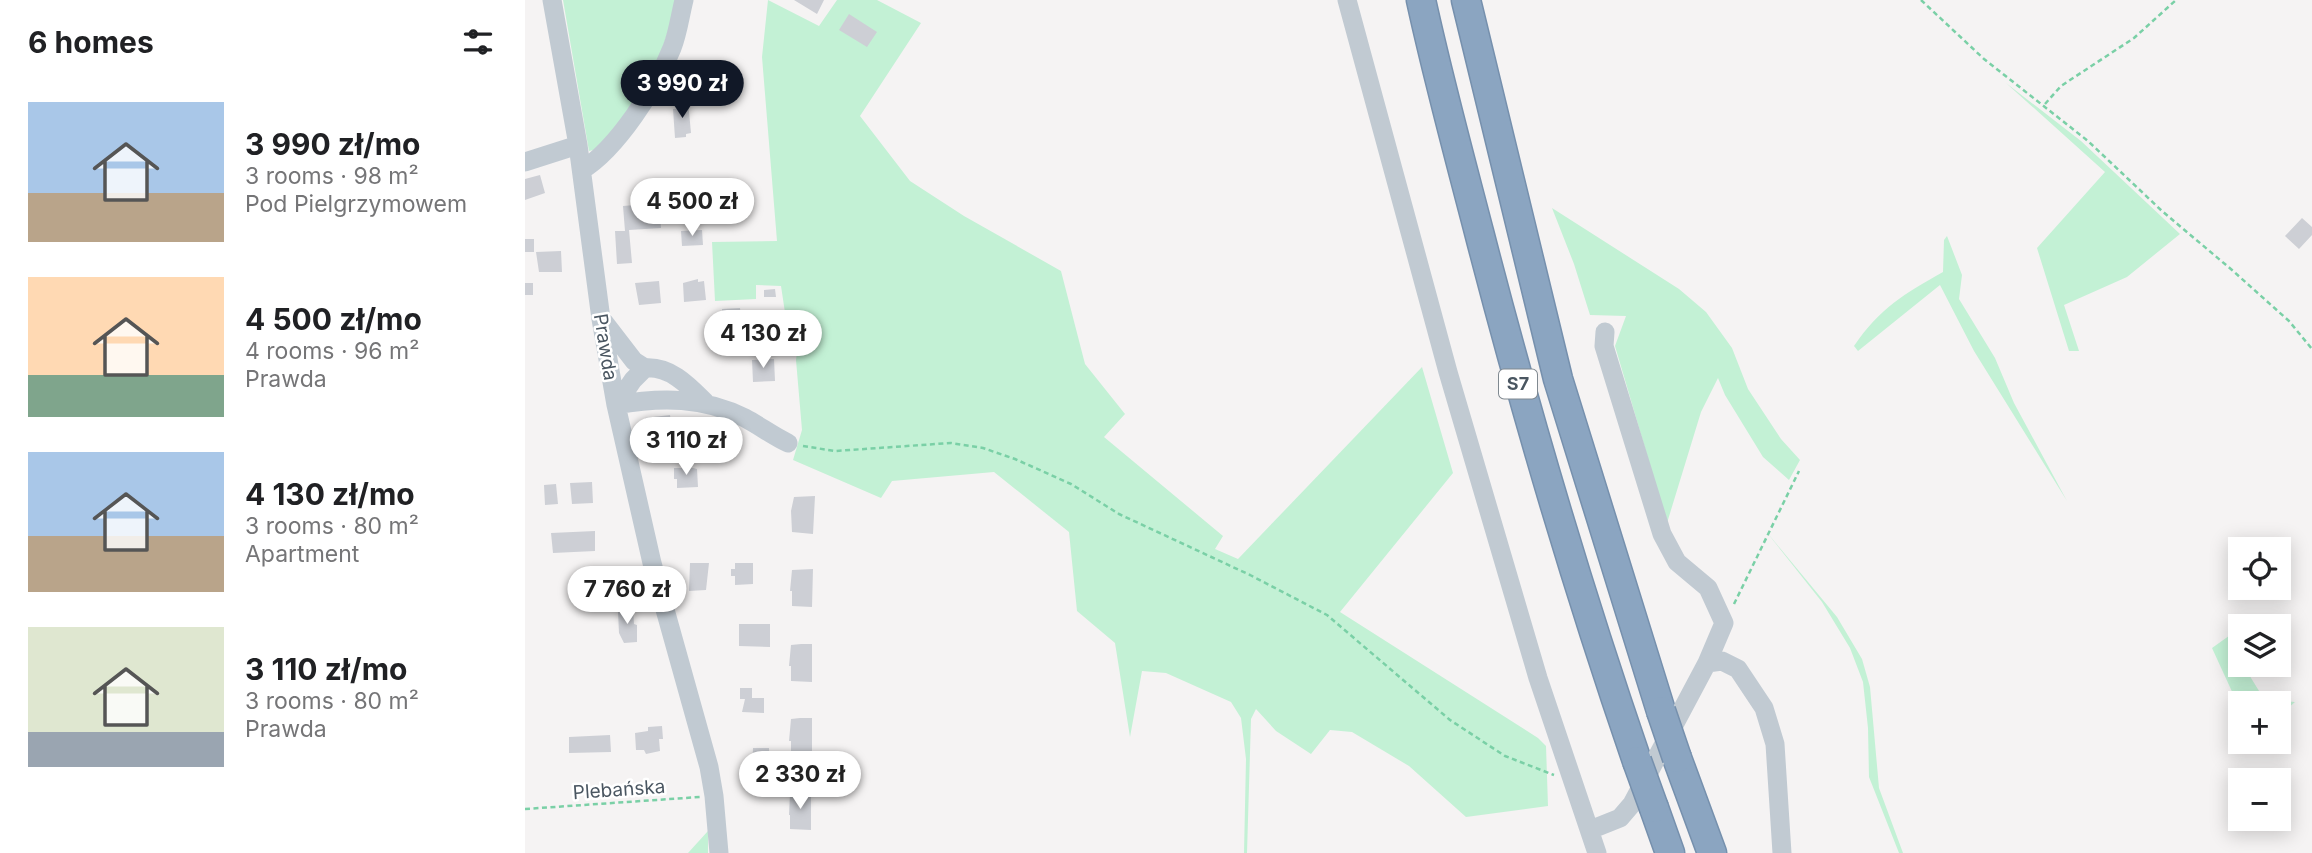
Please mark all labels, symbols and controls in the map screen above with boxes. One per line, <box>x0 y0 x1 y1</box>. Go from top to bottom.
icon: filters <box>459 23 497 61</box>
text: 6 homes <box>28 24 154 60</box>
pin: 3 990 zł <box>610 60 754 120</box>
text: 3 990 zł <box>637 69 727 97</box>
text: 3 990 zł/mo <box>245 126 421 162</box>
icon: home <box>84 130 168 214</box>
text: 3 rooms · 98 m² <box>245 162 419 190</box>
pin: 4 500 zł <box>620 178 764 238</box>
text: 4 500 zł <box>646 187 738 215</box>
text: Pod Pielgrzymowem <box>245 190 467 218</box>
text: 4 500 zł/mo <box>245 301 422 337</box>
icon: home <box>84 305 168 389</box>
pin: 4 130 zł <box>691 310 835 370</box>
street label: Prawda <box>589 312 622 382</box>
text: 4 130 zł <box>720 319 806 347</box>
text: 4 rooms · 96 m² <box>245 337 419 365</box>
text: Prawda <box>245 365 327 393</box>
road number: S7 <box>1499 370 1537 398</box>
pin: 3 110 zł <box>614 418 758 477</box>
text: 3 110 zł <box>646 426 726 454</box>
text: 4 130 zł/mo <box>245 476 415 512</box>
icon: home <box>84 480 168 564</box>
text: 3 rooms · 80 m² <box>245 512 419 540</box>
map controls <box>2228 537 2291 831</box>
button: locate <box>2228 537 2291 600</box>
text: Apartment <box>245 540 359 568</box>
pin: 7 760 zł <box>555 566 699 626</box>
text: 7 760 zł <box>583 575 671 603</box>
button: layers <box>2228 614 2291 677</box>
text: 3 110 zł/mo <box>245 651 407 687</box>
icon: home <box>84 655 168 739</box>
text: 3 rooms · 80 m² <box>245 687 419 715</box>
button: + <box>2228 691 2291 754</box>
text: Prawda <box>245 715 327 743</box>
pin: 2 330 zł <box>728 752 872 811</box>
text: 2 330 zł <box>755 760 845 788</box>
button: − <box>2228 768 2291 831</box>
street label: Plebańska <box>572 775 666 804</box>

